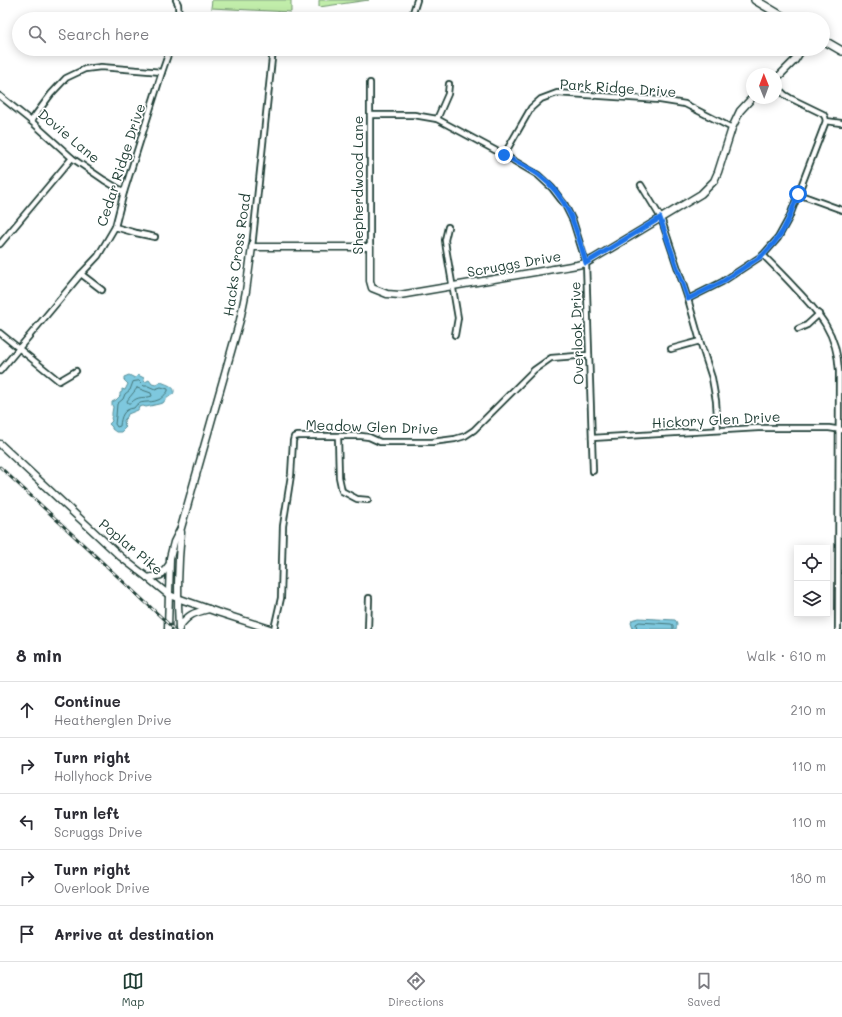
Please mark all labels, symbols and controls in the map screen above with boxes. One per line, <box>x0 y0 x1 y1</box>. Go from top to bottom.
search box <box>12 12 830 56</box>
icon: search <box>26 23 48 45</box>
text: Search here <box>58 24 149 44</box>
north arrow <box>746 68 782 104</box>
street label: Park Ridge Drive <box>559 74 677 101</box>
street label: Cedar Ridge Drive <box>92 101 149 229</box>
street label: Dovie Lane <box>34 104 104 167</box>
street label: Shepherdwood Lane <box>348 116 367 254</box>
route end <box>495 146 513 164</box>
route start <box>789 185 807 203</box>
street label: Hacks Cross Road <box>218 192 255 318</box>
street label: Scruggs Drive <box>465 246 563 281</box>
street label: Overlook Drive <box>565 281 588 385</box>
street label: Hickory Glen Drive <box>651 407 781 432</box>
street label: Meadow Glen Drive <box>305 415 439 438</box>
street label: Poplar Pike <box>95 514 167 579</box>
map controls <box>794 545 830 617</box>
button: locate <box>794 545 830 581</box>
button: layers <box>794 581 830 617</box>
text: 8 min <box>16 644 62 666</box>
text: Walk · 610 m <box>746 647 826 664</box>
text: Continue <box>54 691 121 711</box>
icon: ahead <box>16 699 38 721</box>
text: 210 m <box>790 701 826 718</box>
text: Heatherglen Drive <box>54 711 172 728</box>
text: Turn right <box>54 747 131 767</box>
icon: right <box>16 755 38 777</box>
text: 110 m <box>792 757 826 774</box>
text: Hollyhock Drive <box>54 767 152 784</box>
text: Turn left <box>54 803 119 823</box>
icon: left <box>16 811 38 833</box>
text: 110 m <box>792 813 826 830</box>
text: Scruggs Drive <box>54 823 143 840</box>
text: Turn right <box>54 859 131 879</box>
icon: right <box>16 867 38 889</box>
text: 180 m <box>790 869 826 886</box>
text: Overlook Drive <box>54 879 150 896</box>
icon: arrive <box>16 923 38 945</box>
text: Arrive at destination <box>54 924 214 944</box>
tab: Map <box>122 970 144 1009</box>
tab: Directions <box>388 970 444 1009</box>
tab: Saved <box>687 970 720 1009</box>

